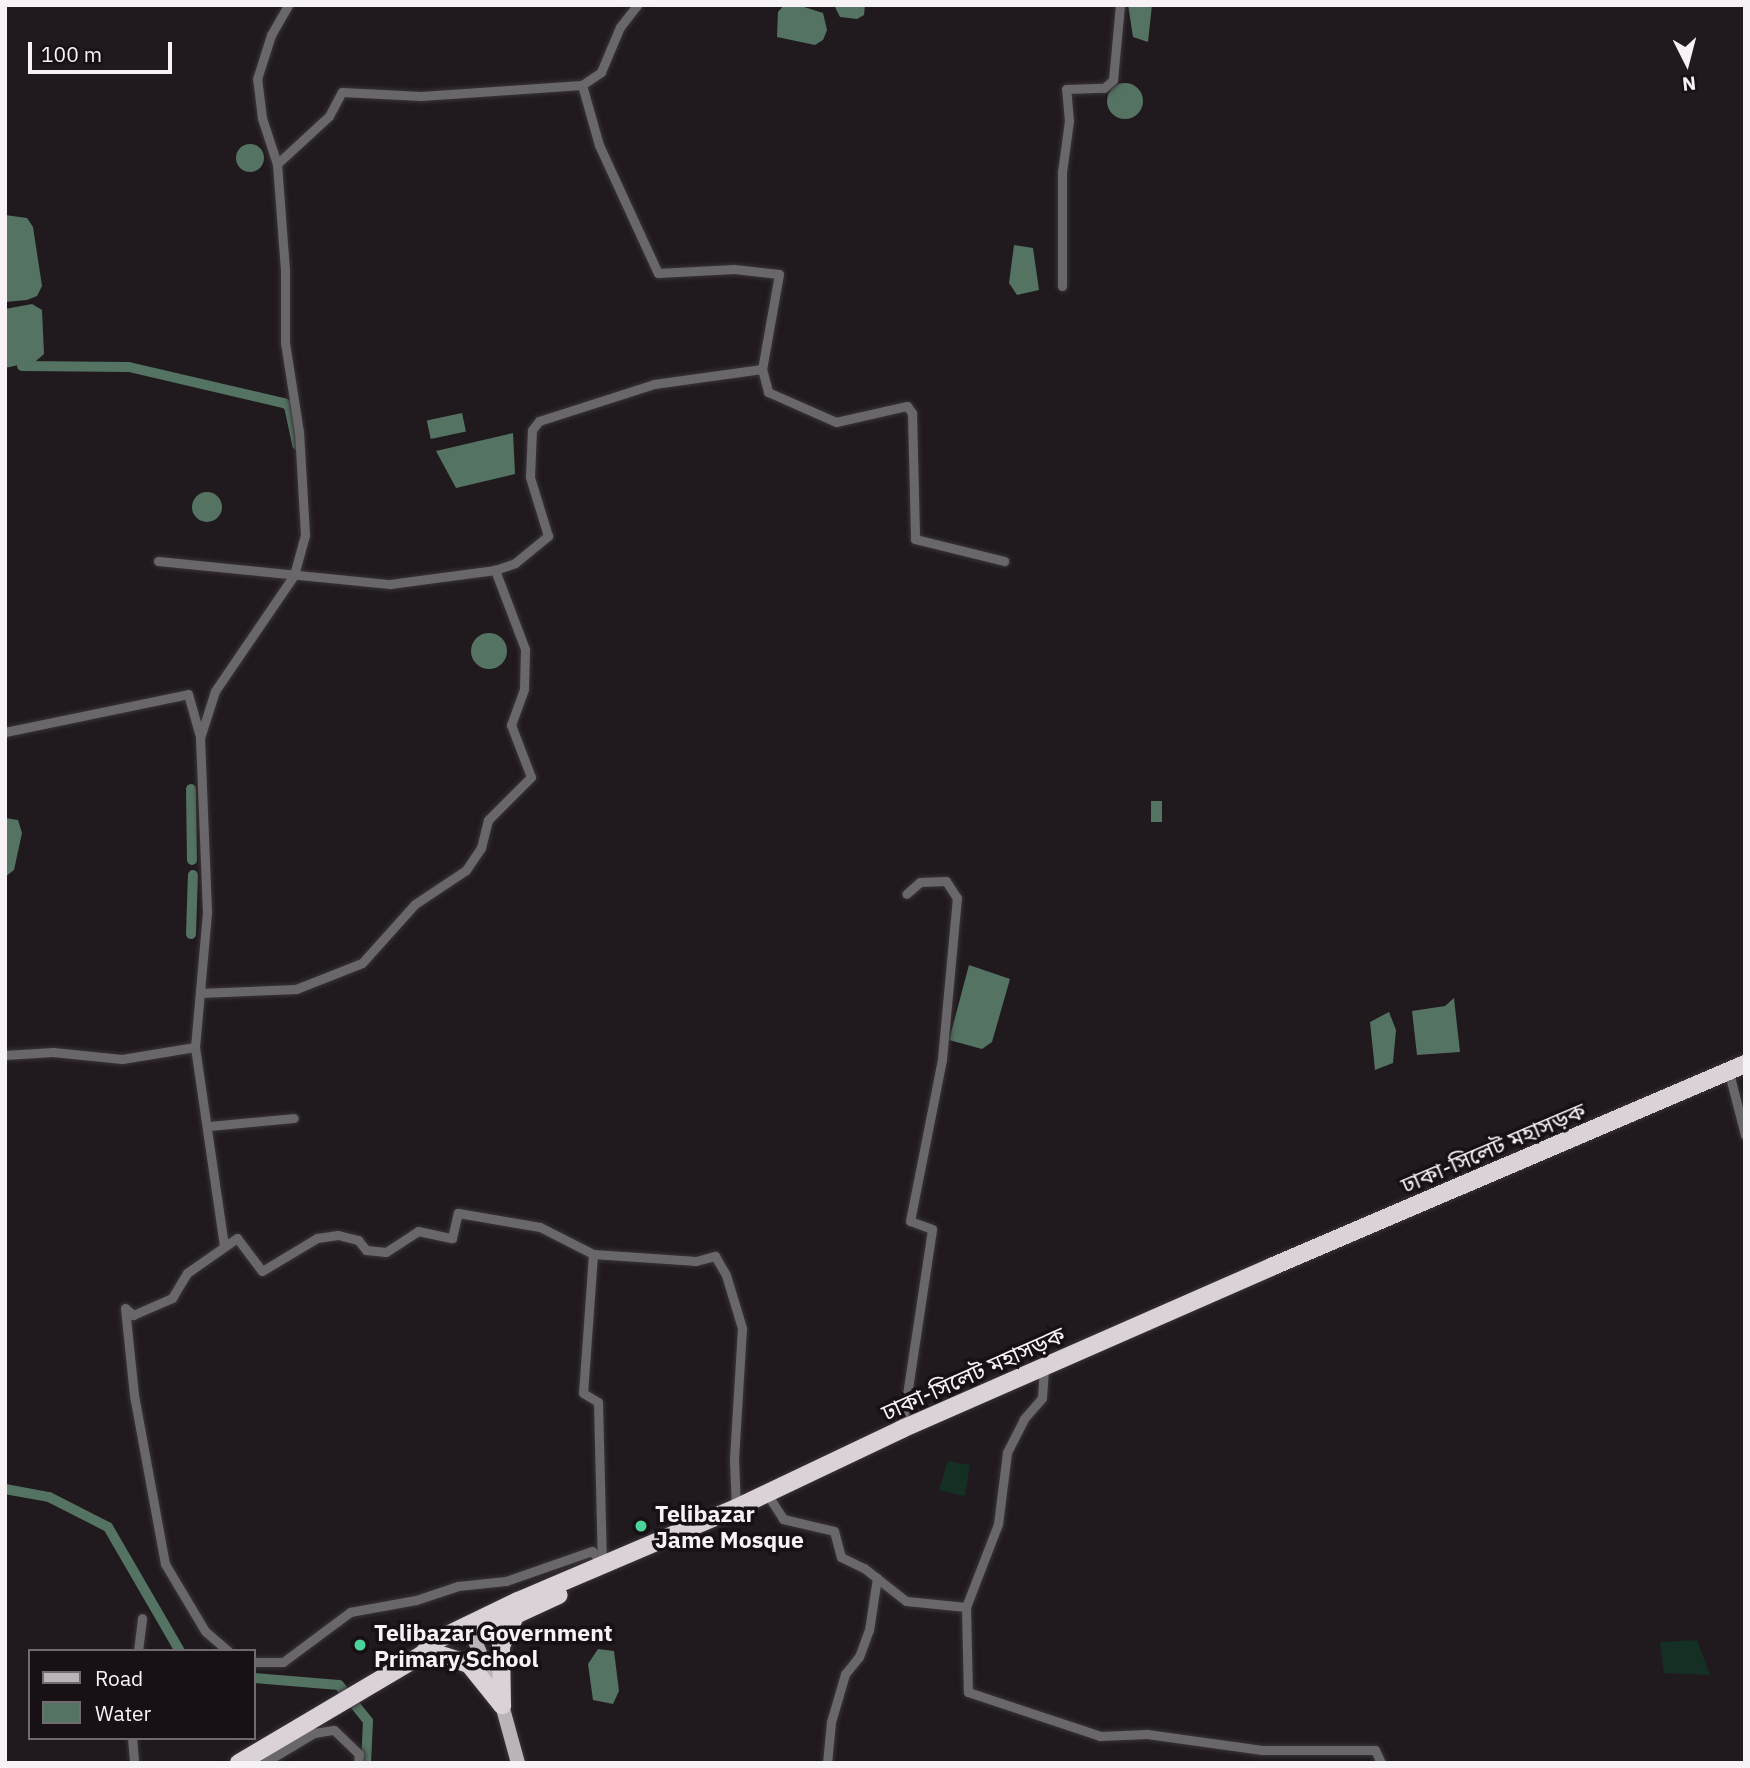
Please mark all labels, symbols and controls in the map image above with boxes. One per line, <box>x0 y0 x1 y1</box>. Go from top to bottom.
scale bar <box>32 28 175 72</box>
north arrow <box>1652 28 1722 98</box>
text: 100 m <box>41 40 102 68</box>
text: N <box>1681 71 1697 97</box>
street label: ঢাকা-সিলেট মহাসড়ক <box>1397 1096 1589 1198</box>
street label: ঢাকা-সিলেট মহাসড়ক <box>877 1320 1069 1426</box>
place label: Telibazar Jame Mosque <box>655 1499 804 1553</box>
marker: Telibazar Jame Mosque <box>633 1518 649 1534</box>
place label: Telibazar Government Primary School <box>374 1618 613 1672</box>
marker: Telibazar Government Primary School <box>352 1637 368 1653</box>
legend <box>28 1649 256 1740</box>
text: Road <box>95 1664 143 1692</box>
text: Water <box>95 1699 151 1727</box>

